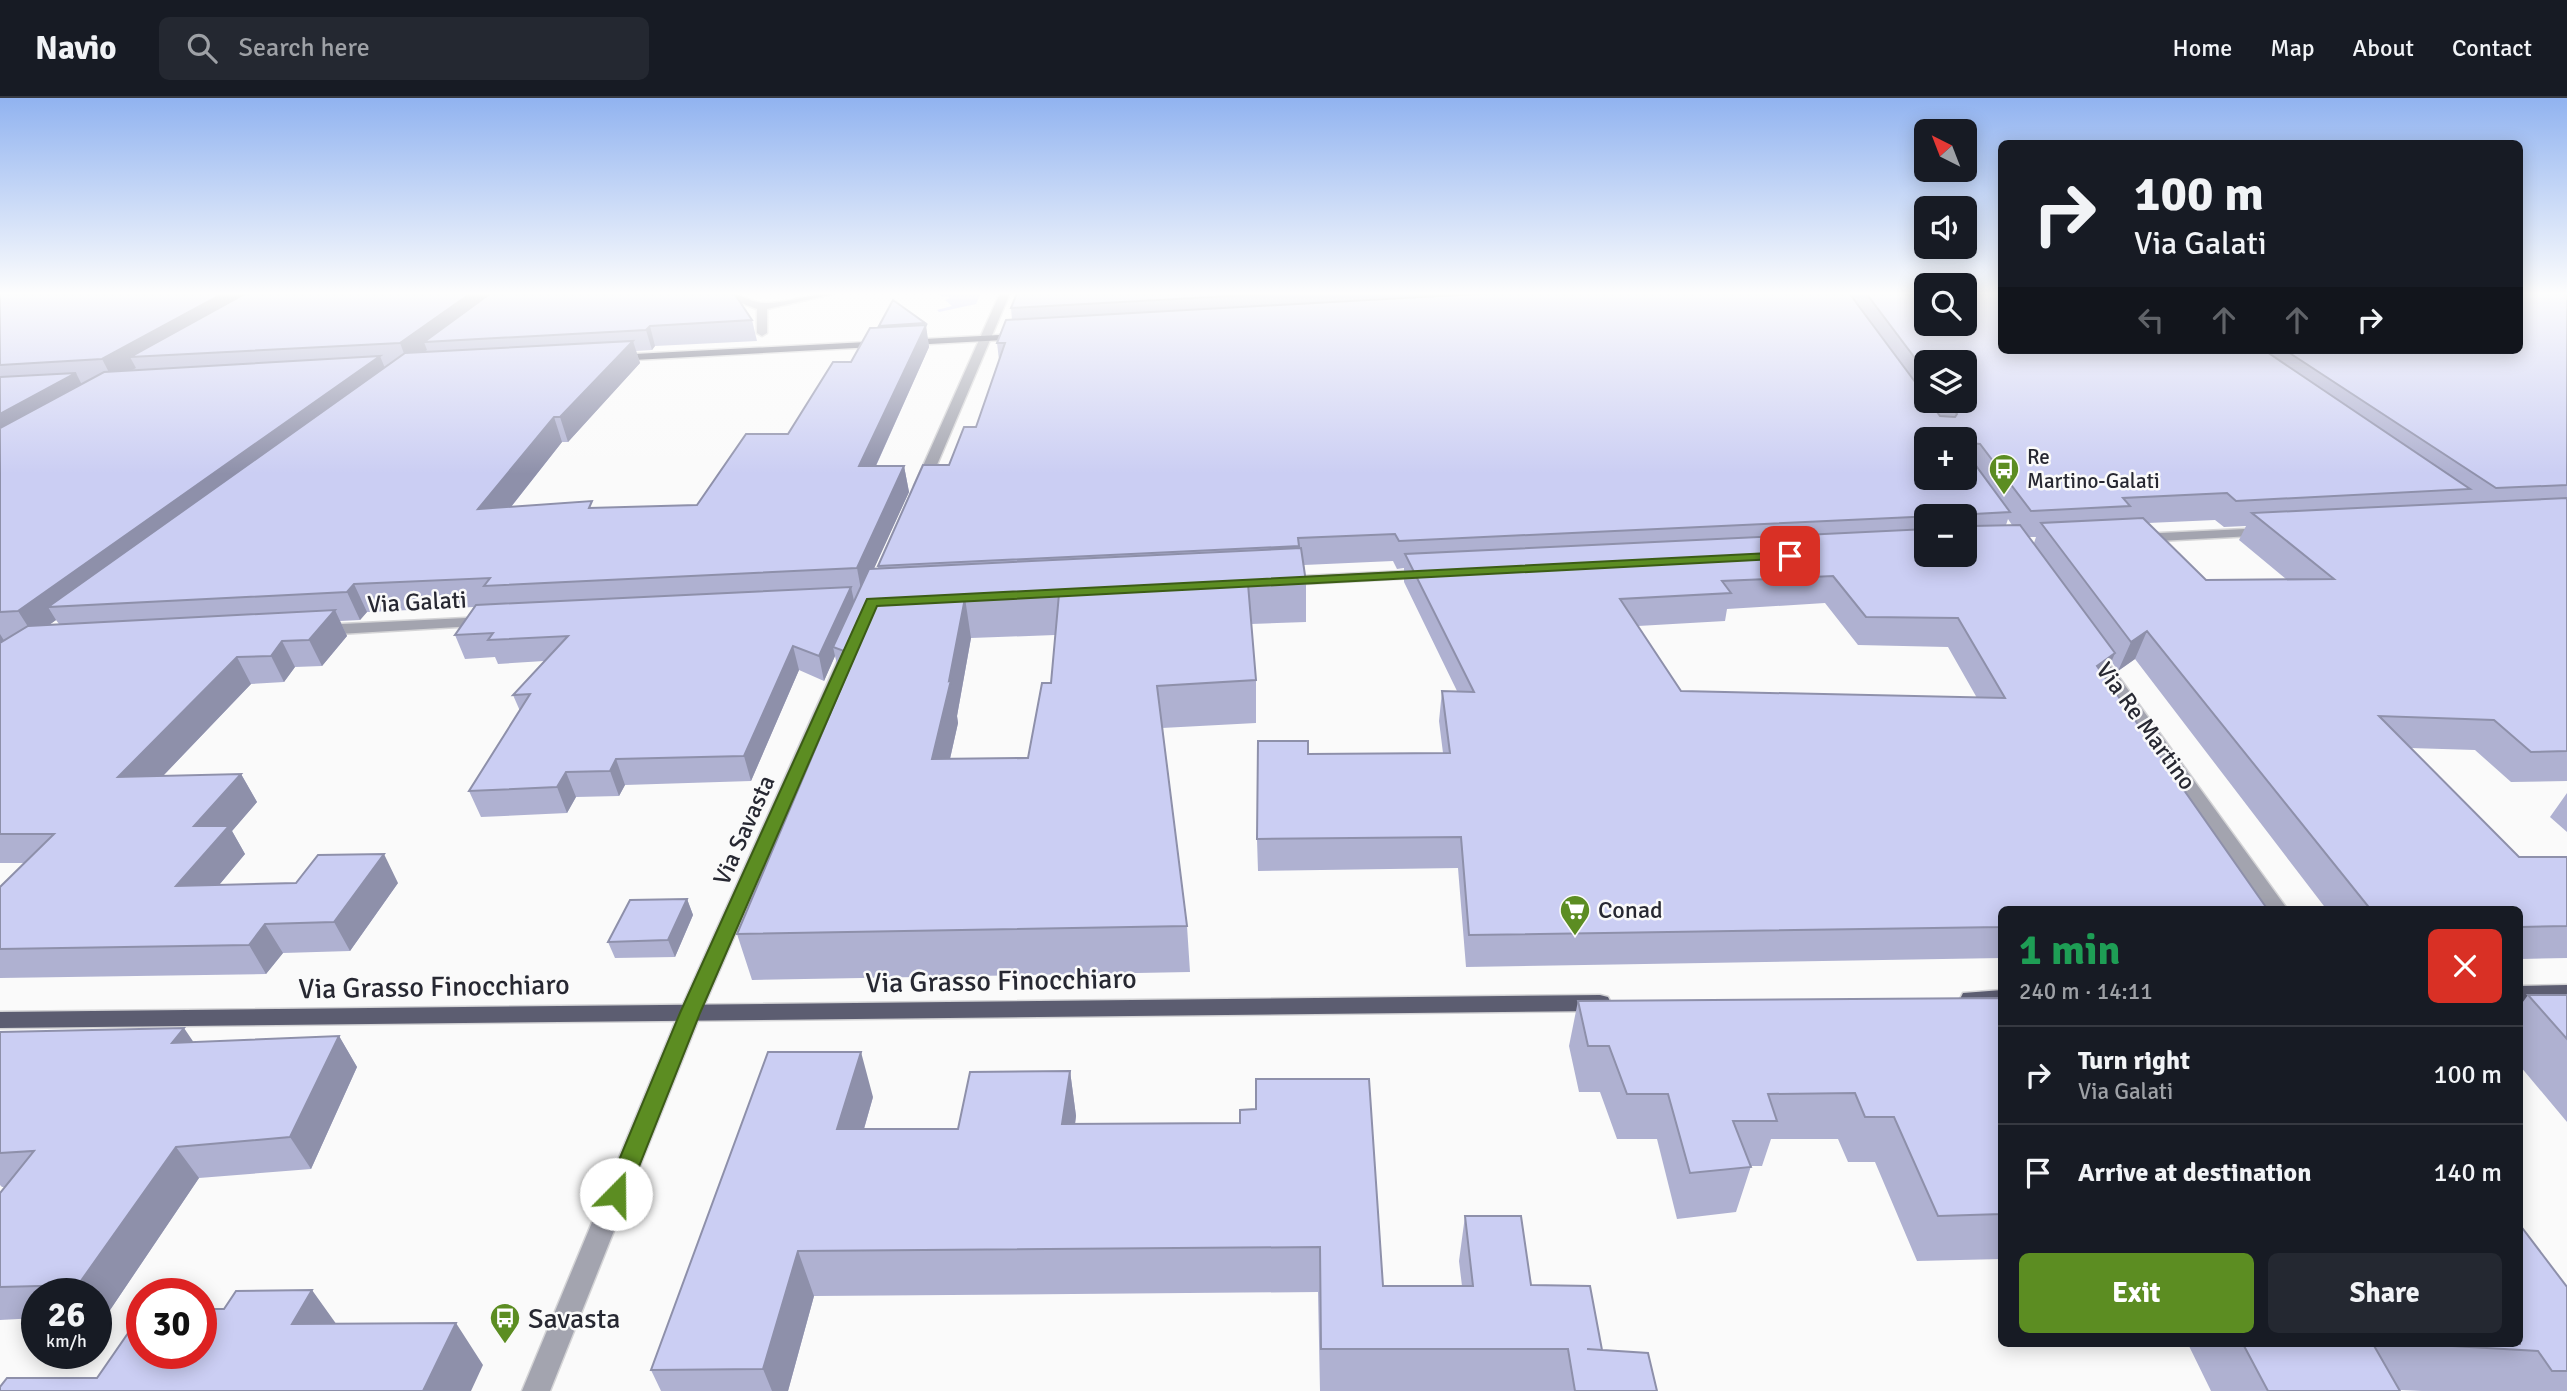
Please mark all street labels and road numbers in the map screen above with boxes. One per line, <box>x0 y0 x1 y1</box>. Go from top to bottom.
street label: Via Galati <box>367 584 467 620</box>
street label: Via Re Martino <box>2090 656 2202 796</box>
street label: Via Savasta <box>707 770 781 890</box>
street label: Via Grasso Finocchiaro <box>865 962 1137 1000</box>
street label: Via Grasso Finocchiaro <box>298 968 570 1006</box>

